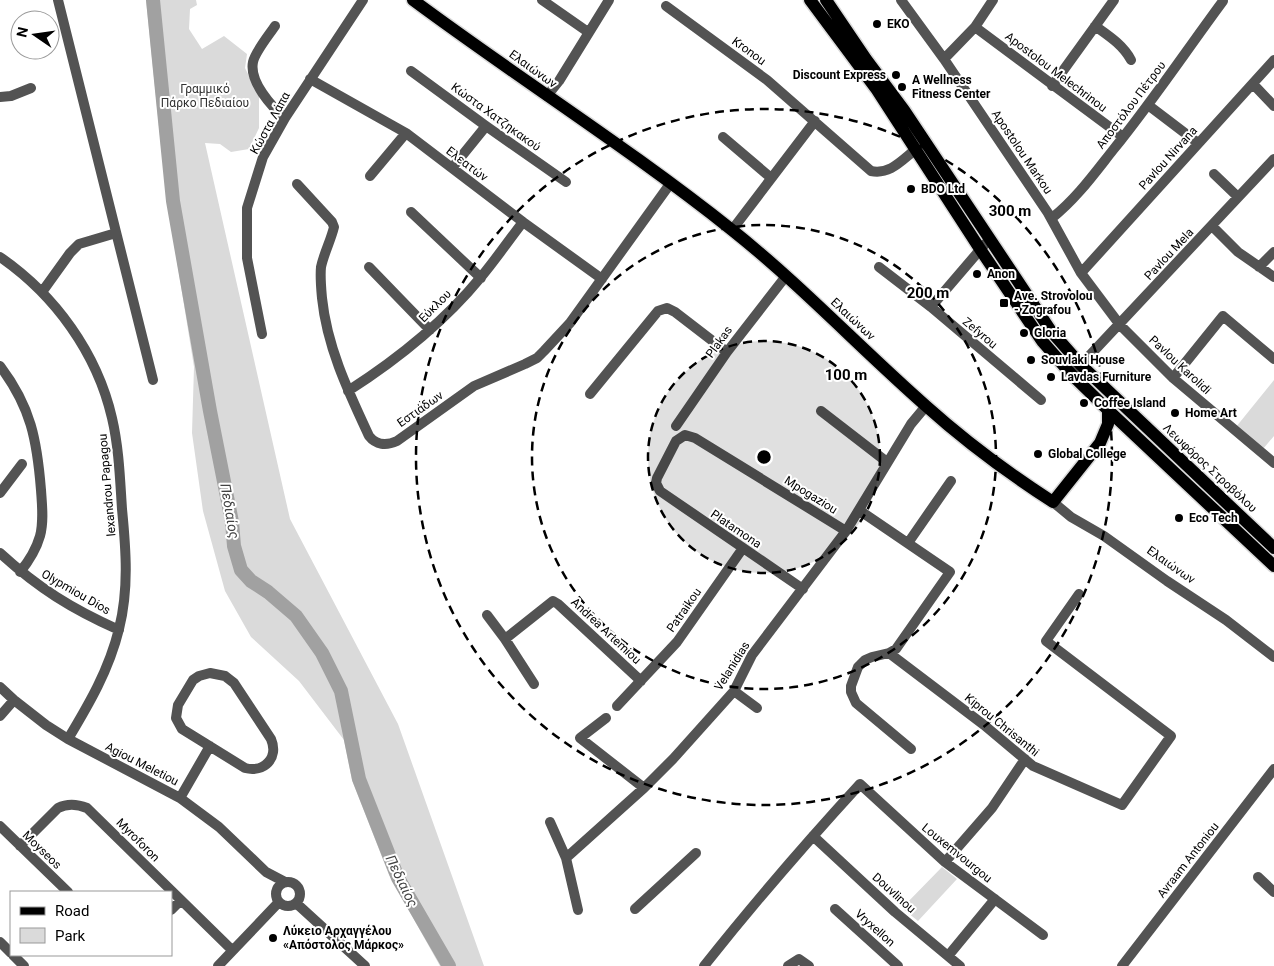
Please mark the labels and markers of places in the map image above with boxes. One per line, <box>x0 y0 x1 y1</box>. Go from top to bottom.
place label: EKO <box>887 17 909 31</box>
marker: EKO <box>871 18 883 30</box>
place label: Discount Express <box>793 68 886 82</box>
marker: Discount Express <box>890 69 902 81</box>
place label: A Wellness Fitness Center <box>912 73 991 101</box>
marker: A Wellness Fitness Center <box>896 81 908 93</box>
place label: BDO Ltd <box>921 182 965 196</box>
marker: BDO Ltd <box>905 183 917 195</box>
place label: Anon <box>987 267 1015 281</box>
marker: Anon <box>971 268 983 280</box>
place label: Ave. Strovolou - Zografou <box>1014 289 1093 317</box>
marker: Ave. Strovolou - Zografou <box>998 297 1010 309</box>
place label: Gloria <box>1034 326 1067 340</box>
marker: Gloria <box>1018 327 1030 339</box>
place label: Souvlaki House <box>1041 353 1125 367</box>
marker: Souvlaki House <box>1025 354 1037 366</box>
place label: Lavdas Furniture <box>1061 370 1152 384</box>
marker: Lavdas Furniture <box>1045 371 1057 383</box>
place label: Coffee Island <box>1094 396 1166 410</box>
marker: Coffee Island <box>1078 397 1090 409</box>
place label: Home Art <box>1185 406 1237 420</box>
marker: Home Art <box>1169 407 1181 419</box>
place label: Global College <box>1048 447 1127 461</box>
centre of rings <box>755 448 773 466</box>
marker: Global College <box>1032 448 1044 460</box>
place label: Eco Tech <box>1189 511 1238 525</box>
marker: Eco Tech <box>1173 512 1185 524</box>
place label: Λύκειο Αρχαγγέλου «Απόστολος Μάρκος» <box>283 924 404 952</box>
marker: Λύκειο Αρχαγγέλου «Απόστολος Μάρκος» <box>267 932 279 944</box>

